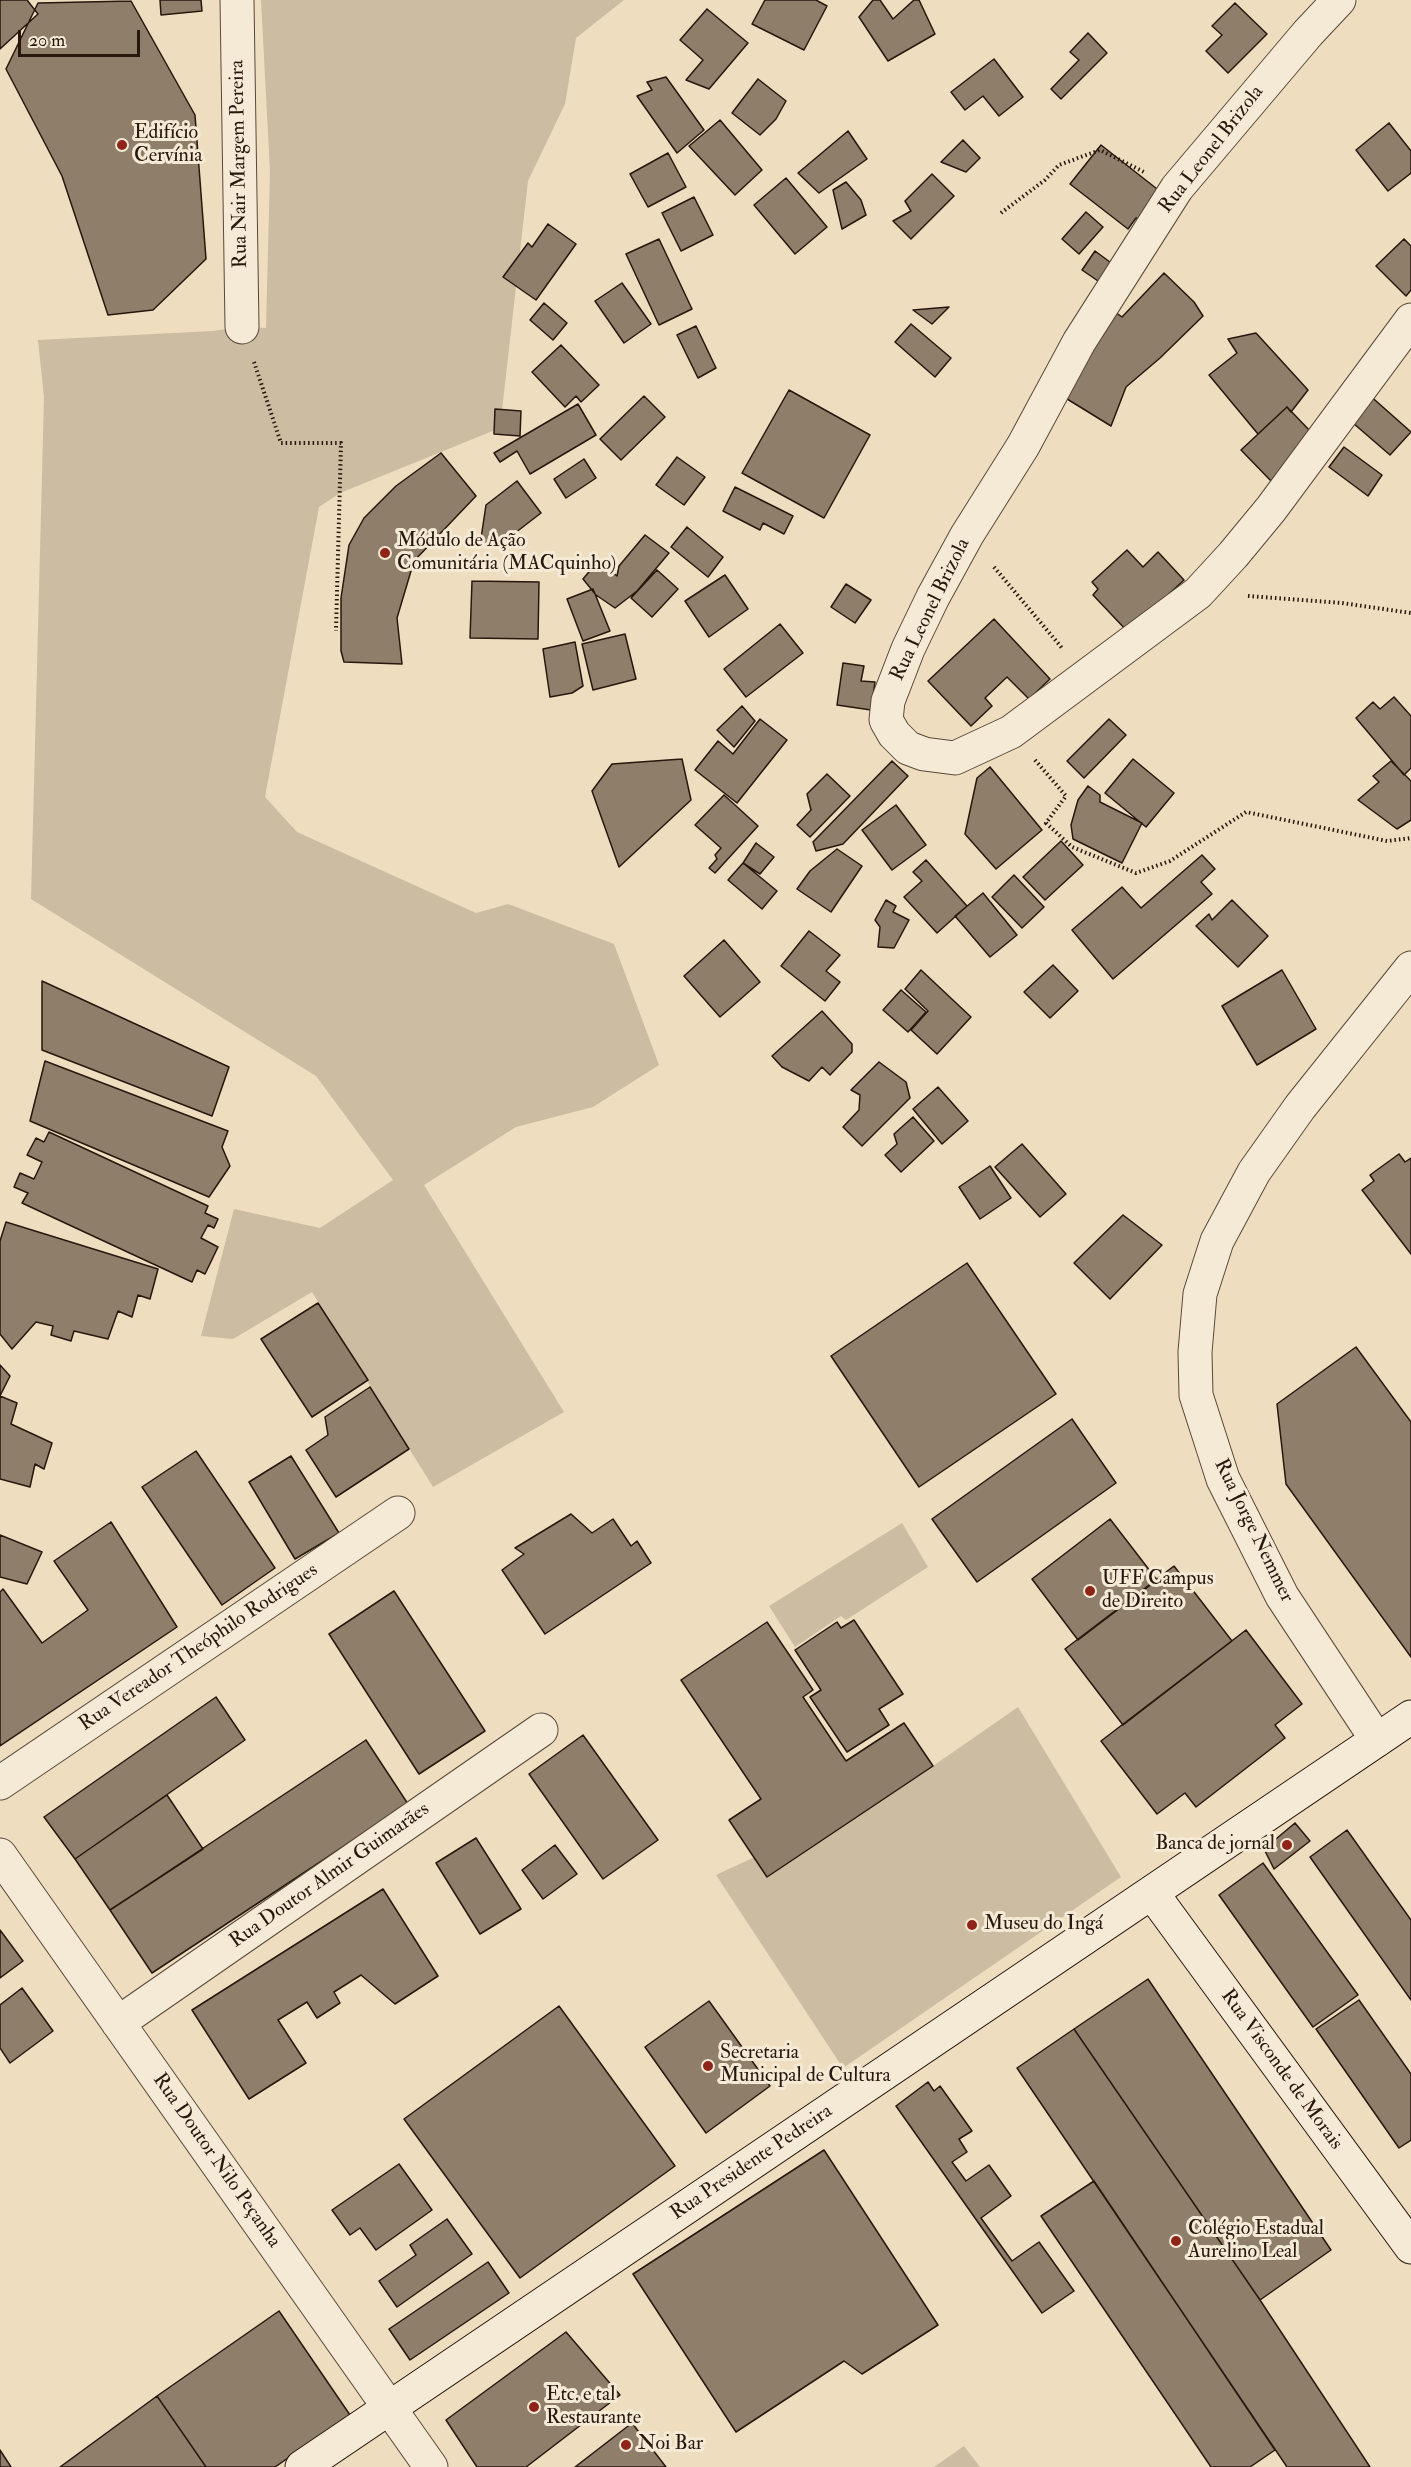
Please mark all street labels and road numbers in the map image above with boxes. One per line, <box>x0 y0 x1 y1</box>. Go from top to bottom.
street label: Rua Nair Margem Pereira <box>226 60 254 268</box>
street label: Rua Leonel Brizola <box>1155 81 1269 219</box>
street label: Rua Leonel Brizola <box>886 535 976 685</box>
street label: Rua Jorge Nemmer <box>1208 1455 1298 1607</box>
street label: Rua Vereador Theóphilo Rodrigues <box>75 1559 323 1737</box>
street label: Rua Doutor Almir Guimarães <box>226 1798 434 1954</box>
street label: Rua Visconde de Morais <box>1215 1985 1347 2155</box>
street label: Rua Doutor Nilo Peçanha <box>147 2069 285 2253</box>
street label: Rua Presidente Pedreira <box>667 2100 837 2226</box>

